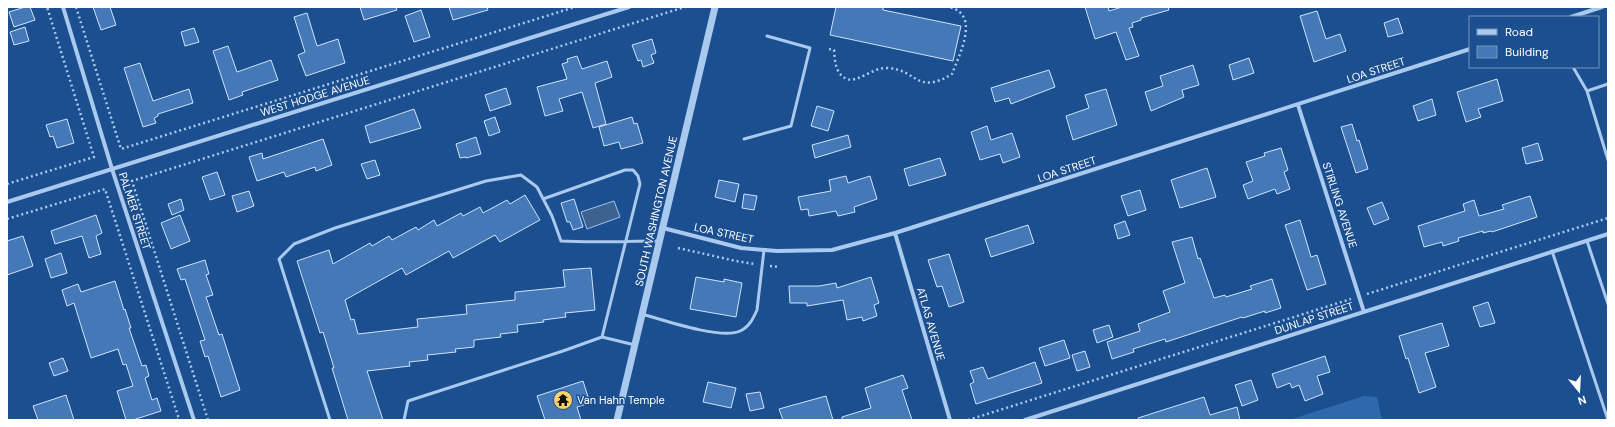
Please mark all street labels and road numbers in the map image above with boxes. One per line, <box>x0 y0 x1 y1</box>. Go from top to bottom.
street label: LOA STREET <box>1345 54 1407 86</box>
street label: WEST HODGE AVENUE <box>258 73 372 119</box>
street label: SOUTH WASHINGTON AVENUE <box>632 134 680 288</box>
street label: LOA STREET <box>1036 153 1098 185</box>
street label: STIRLING AVENUE <box>1320 160 1360 250</box>
street label: PALMER STREET <box>116 170 154 252</box>
street label: LOA STREET <box>693 220 755 246</box>
street label: ATLAS AVENUE <box>914 286 948 362</box>
street label: DUNLAP STREET <box>1273 299 1355 337</box>

